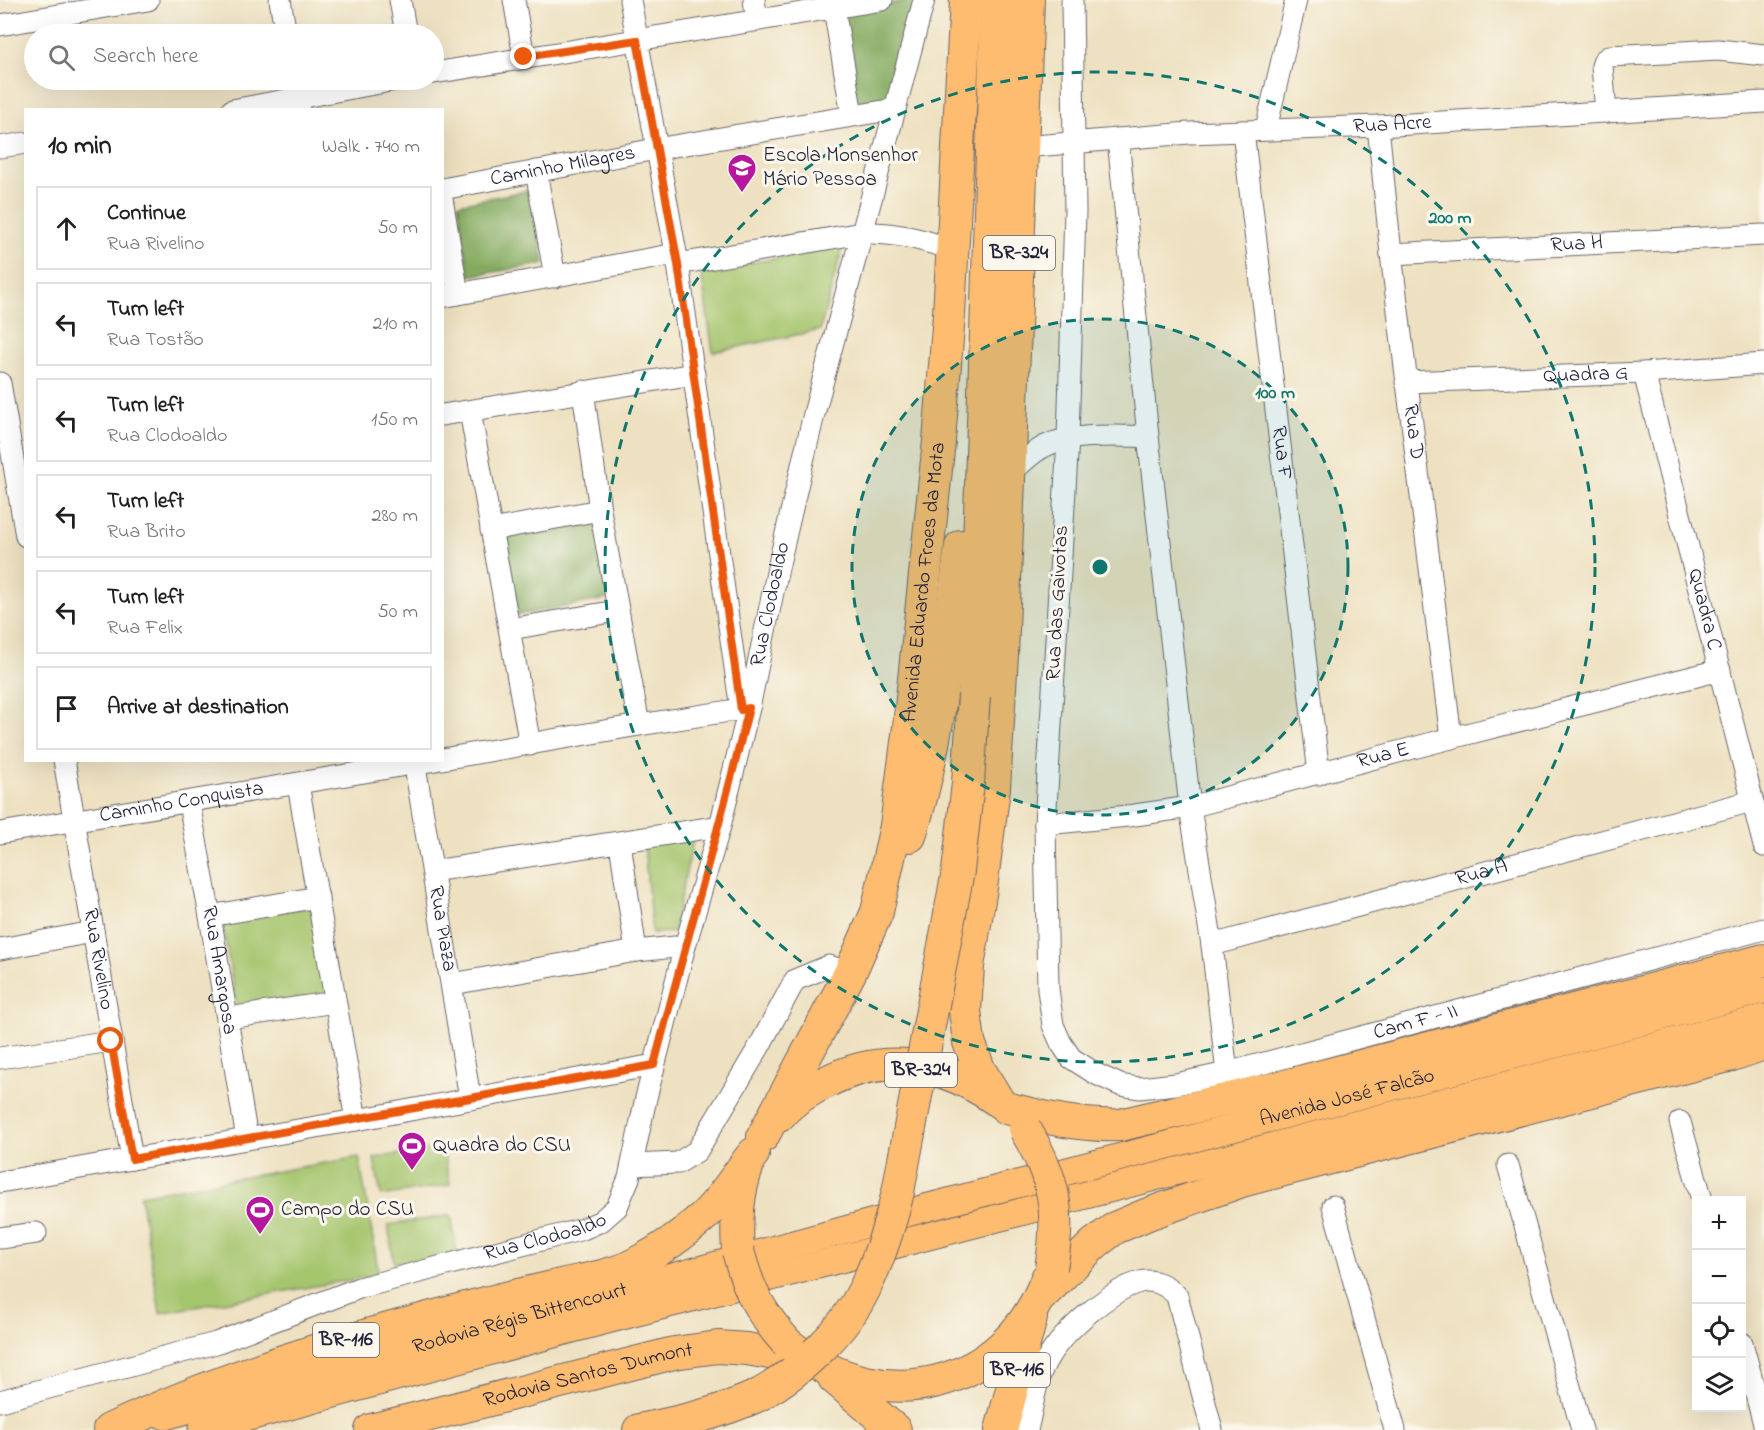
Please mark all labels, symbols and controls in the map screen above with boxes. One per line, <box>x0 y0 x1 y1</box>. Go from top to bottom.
search box <box>24 24 444 90</box>
icon: search <box>45 41 78 74</box>
text: Search here <box>93 41 198 73</box>
route end <box>510 43 536 69</box>
street label: Rua Acre <box>1353 108 1433 142</box>
text: 10 min <box>48 128 112 166</box>
text: Walk · 740 m <box>322 133 420 162</box>
street label: Caminho Milagres <box>488 138 638 195</box>
place label: Escola Monsenhor Mário Pessoa <box>763 141 919 195</box>
school or university icon: Escola Monsenhor Mário Pessoa <box>726 152 758 194</box>
text: Continue <box>107 198 186 230</box>
text: 200 m <box>1428 206 1472 232</box>
icon: ahead <box>50 212 83 245</box>
text: 50 m <box>377 214 418 243</box>
street label: Rua H <box>1550 228 1604 261</box>
text: Rua Rivelino <box>107 230 204 259</box>
road number: BR-324 <box>983 236 1055 270</box>
text: Turn left <box>107 294 184 326</box>
icon: left <box>50 308 83 341</box>
text: 210 m <box>373 310 418 339</box>
text: Rua Tostão <box>107 326 204 355</box>
street label: Quadra G <box>1543 359 1629 392</box>
text: 100 m <box>1255 381 1295 407</box>
text: Turn left <box>107 390 184 422</box>
street label: Rua D <box>1395 403 1431 461</box>
icon: left <box>50 404 83 437</box>
text: 150 m <box>371 406 418 435</box>
text: Rua Clodoaldo <box>107 422 227 451</box>
street label: Rua F <box>1263 424 1299 482</box>
street label: Avenida Eduardo Froes da Mota <box>895 441 954 724</box>
text: Turn left <box>107 486 184 518</box>
icon: left <box>50 500 83 533</box>
text: 280 m <box>371 502 418 531</box>
text: Rua Brito <box>107 518 186 547</box>
street label: Rua das Gaivotas <box>1039 525 1077 681</box>
street label: Rua Clodoaldo <box>743 539 799 669</box>
centre of rings <box>1090 557 1110 577</box>
street label: Quadra C <box>1679 565 1729 654</box>
text: Turn left <box>107 582 184 614</box>
icon: left <box>50 596 83 629</box>
text: 50 m <box>377 598 418 627</box>
text: Rua Felix <box>107 614 183 643</box>
icon: arrive <box>50 692 83 725</box>
text: Arrive at destination <box>107 692 289 724</box>
street label: Rua E <box>1354 735 1413 777</box>
street label: Caminho Conquista <box>97 774 266 831</box>
street label: Rua A <box>1452 852 1511 894</box>
street label: Rua Piaza <box>420 884 464 974</box>
street label: Rua Amargosa <box>193 904 244 1037</box>
street label: Rua Rivelino <box>75 906 121 1012</box>
street label: Cam F - II <box>1370 997 1461 1048</box>
route start <box>97 1027 123 1053</box>
road number: BR-324 <box>885 1053 957 1087</box>
street label: Avenida José Falcão <box>1256 1061 1438 1135</box>
sports icon: Quadra do CSU <box>396 1130 428 1172</box>
place label: Quadra do CSU <box>433 1131 571 1161</box>
sports icon: Campo do CSU <box>244 1194 276 1236</box>
place label: Campo do CSU <box>281 1195 414 1225</box>
map controls <box>1692 1196 1746 1412</box>
button: + <box>1692 1196 1746 1250</box>
street label: Rua Clodoaldo <box>481 1205 612 1269</box>
button: − <box>1692 1250 1746 1304</box>
street label: Rodovia Régis Bittencourt <box>409 1275 631 1363</box>
button: locate <box>1692 1304 1746 1358</box>
road number: BR-116 <box>313 1323 379 1357</box>
street label: Rodovia Santos Dumont <box>480 1336 695 1416</box>
road number: BR-116 <box>984 1353 1050 1387</box>
button: layers <box>1692 1358 1746 1412</box>

